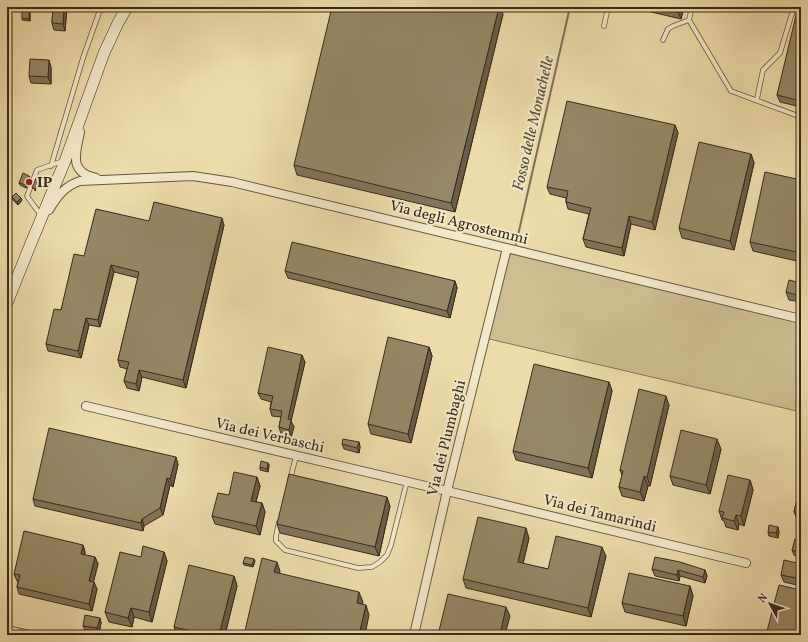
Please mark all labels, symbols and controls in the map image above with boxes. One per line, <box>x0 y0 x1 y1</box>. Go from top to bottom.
water label: Fosso delle Monachelle <box>508 54 560 193</box>
place label: IP <box>37 173 53 194</box>
marker: IP <box>24 177 34 187</box>
street label: Via degli Agrostemmi <box>387 196 530 251</box>
street label: Via dei Plumbaghi <box>423 378 472 499</box>
street label: Via dei Verbaschi <box>213 414 326 459</box>
street label: Via dei Tamarindi <box>541 490 658 539</box>
north arrow <box>750 584 790 624</box>
text: N <box>755 591 772 606</box>

